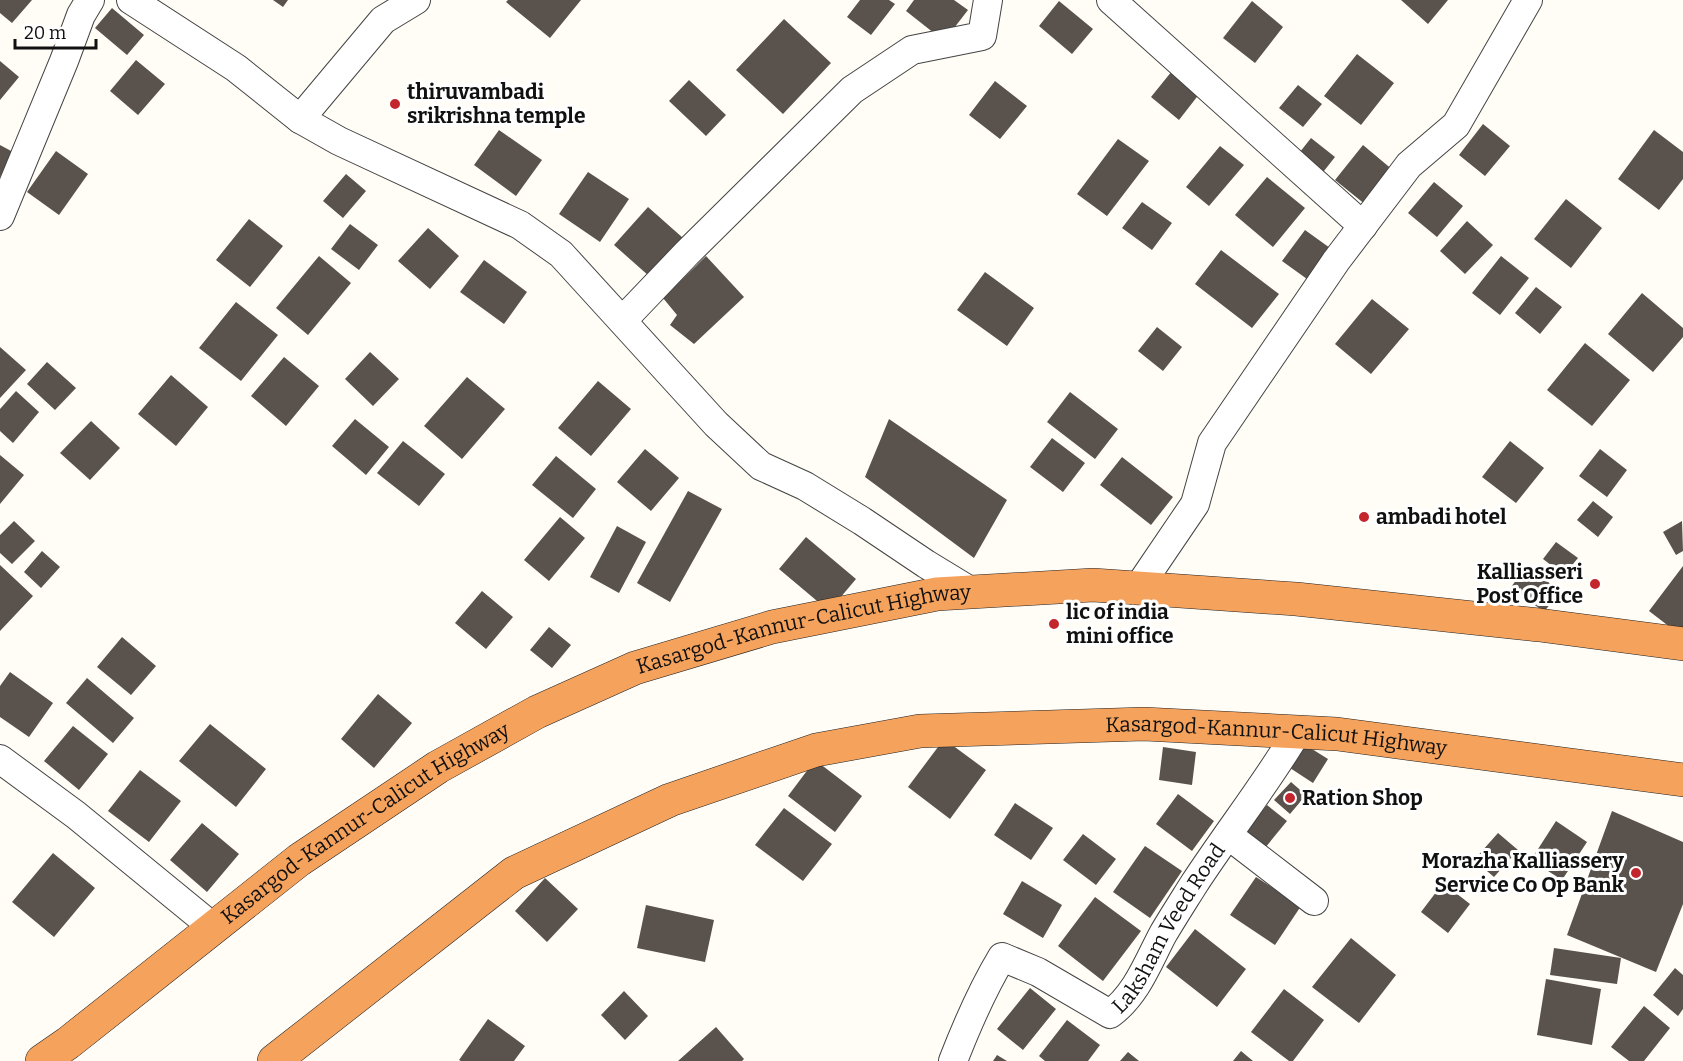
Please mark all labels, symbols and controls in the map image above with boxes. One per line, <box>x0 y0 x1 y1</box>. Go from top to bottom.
scale bar <box>15 12 96 50</box>
text: 20 m <box>24 22 66 44</box>
place label: thiruvambadi srikrishna temple <box>407 79 585 129</box>
marker: thiruvambadi srikrishna temple <box>388 97 402 111</box>
place label: ambadi hotel <box>1376 504 1507 530</box>
marker: ambadi hotel <box>1357 510 1371 524</box>
place label: Kalliasseri Post Office <box>1476 559 1583 609</box>
marker: Kalliasseri Post Office <box>1588 577 1602 591</box>
street label: Kasargod-Kannur-Calicut Highway <box>633 579 973 680</box>
place label: lic of india mini office <box>1066 599 1173 649</box>
marker: lic of india mini office <box>1047 617 1061 631</box>
street label: Kasargod-Kannur-Calicut Highway <box>1105 711 1450 762</box>
street label: Kasargod-Kannur-Calicut Highway <box>216 716 515 930</box>
place label: Ration Shop <box>1302 785 1423 811</box>
marker: Ration Shop <box>1283 791 1297 805</box>
street label: Laksham Veed Road <box>1106 838 1231 1019</box>
place label: Morazha Kalliassery Service Co Op Bank <box>1422 848 1625 898</box>
marker: Morazha Kalliassery Service Co Op Bank <box>1629 866 1643 880</box>

